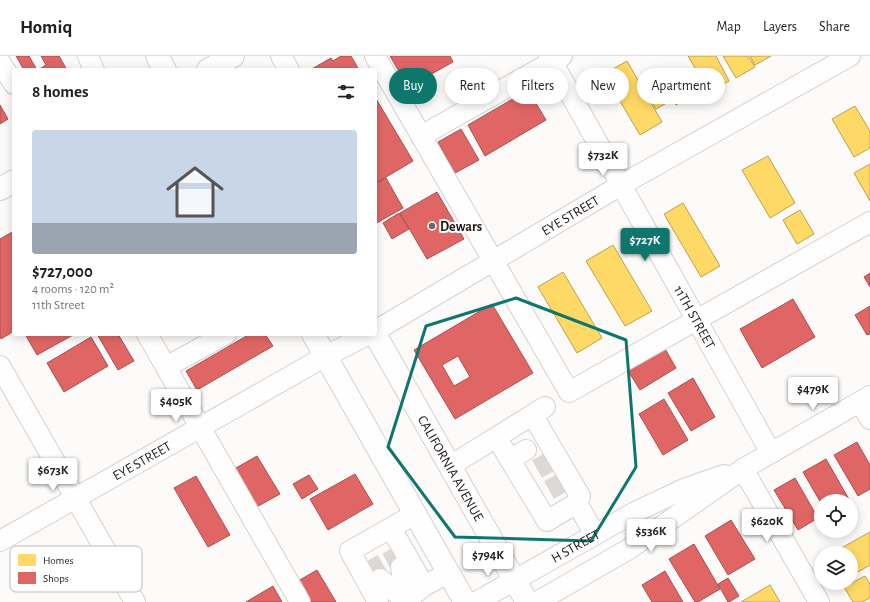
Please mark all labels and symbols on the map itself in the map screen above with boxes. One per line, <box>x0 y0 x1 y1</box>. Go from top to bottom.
pin: $732K <box>575 143 631 177</box>
street label: EYE STREET <box>539 193 602 239</box>
place label: Dewars <box>440 220 482 234</box>
marker: Dewars <box>427 221 437 231</box>
pin: $727K <box>617 228 673 262</box>
street label: 11TH STREET <box>671 284 717 351</box>
pin: $479K <box>785 377 841 411</box>
pin: $405K <box>148 389 204 423</box>
street label: CALIFORNIA AVENUE <box>415 413 486 524</box>
street label: EYE STREET <box>111 439 174 483</box>
pin: $673K <box>25 458 81 492</box>
pin: $620K <box>739 509 795 543</box>
pin: $536K <box>623 519 679 553</box>
street label: H STREET <box>549 527 602 566</box>
pin: $794K <box>460 543 516 577</box>
legend <box>10 546 142 592</box>
text: Homes <box>43 555 74 566</box>
text: Shops <box>43 573 69 584</box>

